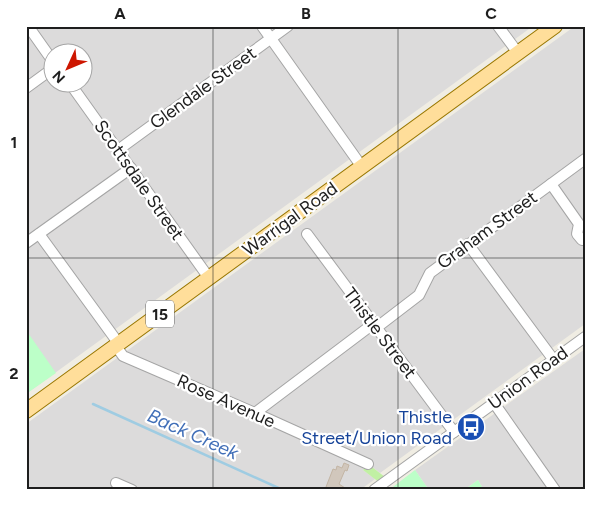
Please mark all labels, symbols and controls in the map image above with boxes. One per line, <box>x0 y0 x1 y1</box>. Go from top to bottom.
text: A <box>114 4 126 23</box>
text: B <box>301 4 311 23</box>
text: C <box>485 4 497 23</box>
north arrow <box>42 42 92 92</box>
street label: Glendale Street <box>146 42 261 134</box>
text: N <box>49 67 69 86</box>
street label: Scottsdale Street <box>89 116 189 244</box>
text: 1 <box>11 133 17 152</box>
street label: Warrigal Road <box>238 177 342 261</box>
street label: Graham Street <box>433 186 541 274</box>
street label: Thistle Street <box>339 283 421 383</box>
road number: 15 <box>146 300 174 328</box>
street label: Union Road <box>484 342 572 414</box>
text: 2 <box>9 364 19 383</box>
street label: Rose Avenue <box>173 370 279 433</box>
water label: Back Creek <box>144 404 243 465</box>
place label: Thistle Street/Union Road <box>301 406 452 449</box>
bus stop icon: Thistle Street/Union Road <box>456 412 486 442</box>

